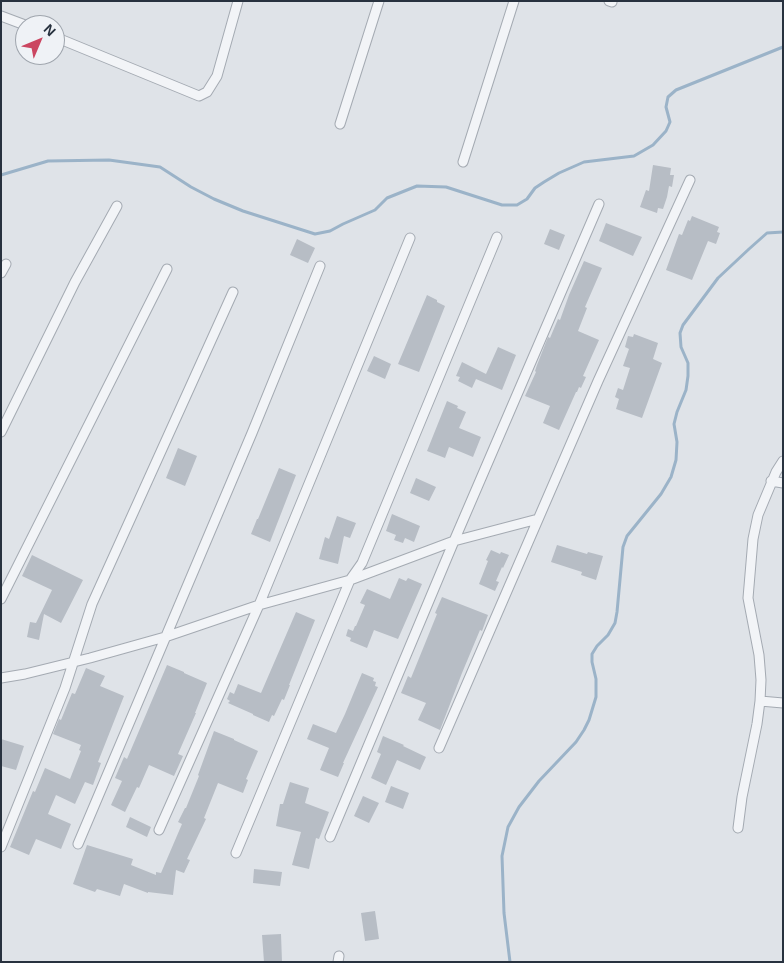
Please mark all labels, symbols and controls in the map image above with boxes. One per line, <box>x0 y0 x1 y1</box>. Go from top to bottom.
north arrow <box>15 15 65 65</box>
text: N <box>41 21 59 39</box>

